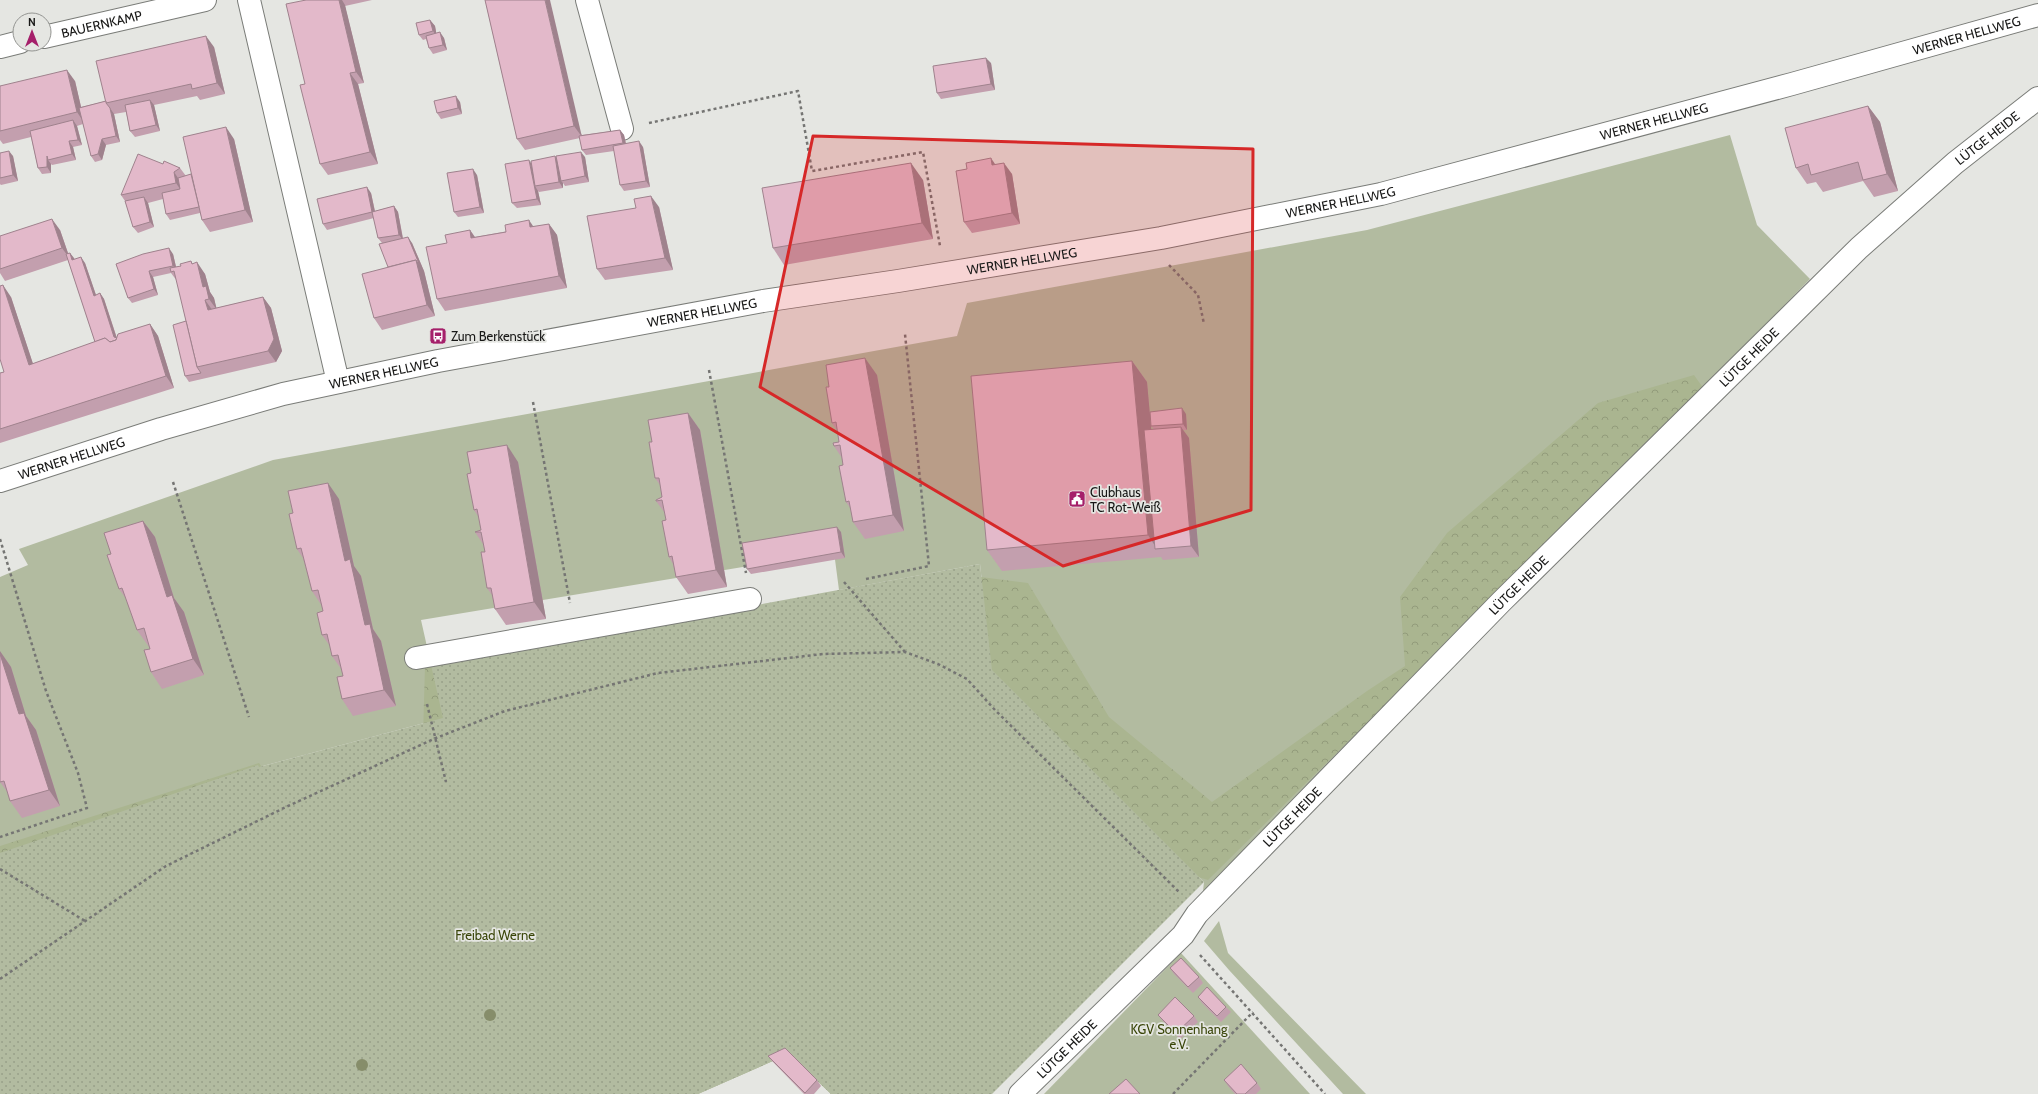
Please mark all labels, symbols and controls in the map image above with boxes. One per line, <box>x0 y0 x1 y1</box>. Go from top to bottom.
street label: BAUERNKAMP <box>59 7 144 41</box>
north arrow <box>12 12 52 52</box>
street label: WERNER HELLWEG <box>1911 12 2022 58</box>
text: N <box>28 15 36 29</box>
street label: WERNER HELLWEG <box>1598 99 1710 143</box>
street label: LÜTGE HEIDE <box>1952 108 2023 168</box>
street label: WERNER HELLWEG <box>1284 183 1397 221</box>
street label: WERNER HELLWEG <box>966 244 1078 278</box>
street label: WERNER HELLWEG <box>646 294 758 330</box>
street label: LÜTGE HEIDE <box>1716 324 1782 390</box>
bus stop icon: Zum Berkenstück <box>428 326 448 346</box>
place label: Zum Berkenstück <box>451 328 545 344</box>
street label: WERNER HELLWEG <box>328 353 440 392</box>
street label: WERNER HELLWEG <box>16 433 127 483</box>
place label: Clubhaus TC Rot-Weiß <box>1090 484 1161 515</box>
public building icon: Clubhaus TC Rot-Weiß <box>1067 489 1087 509</box>
street label: LÜTGE HEIDE <box>1485 552 1552 618</box>
street label: LÜTGE HEIDE <box>1259 783 1325 850</box>
park label: Freibad Werne <box>455 927 535 943</box>
street label: LÜTGE HEIDE <box>1033 1016 1100 1081</box>
park label: KGV Sonnenhang e.V. <box>1131 1021 1228 1052</box>

